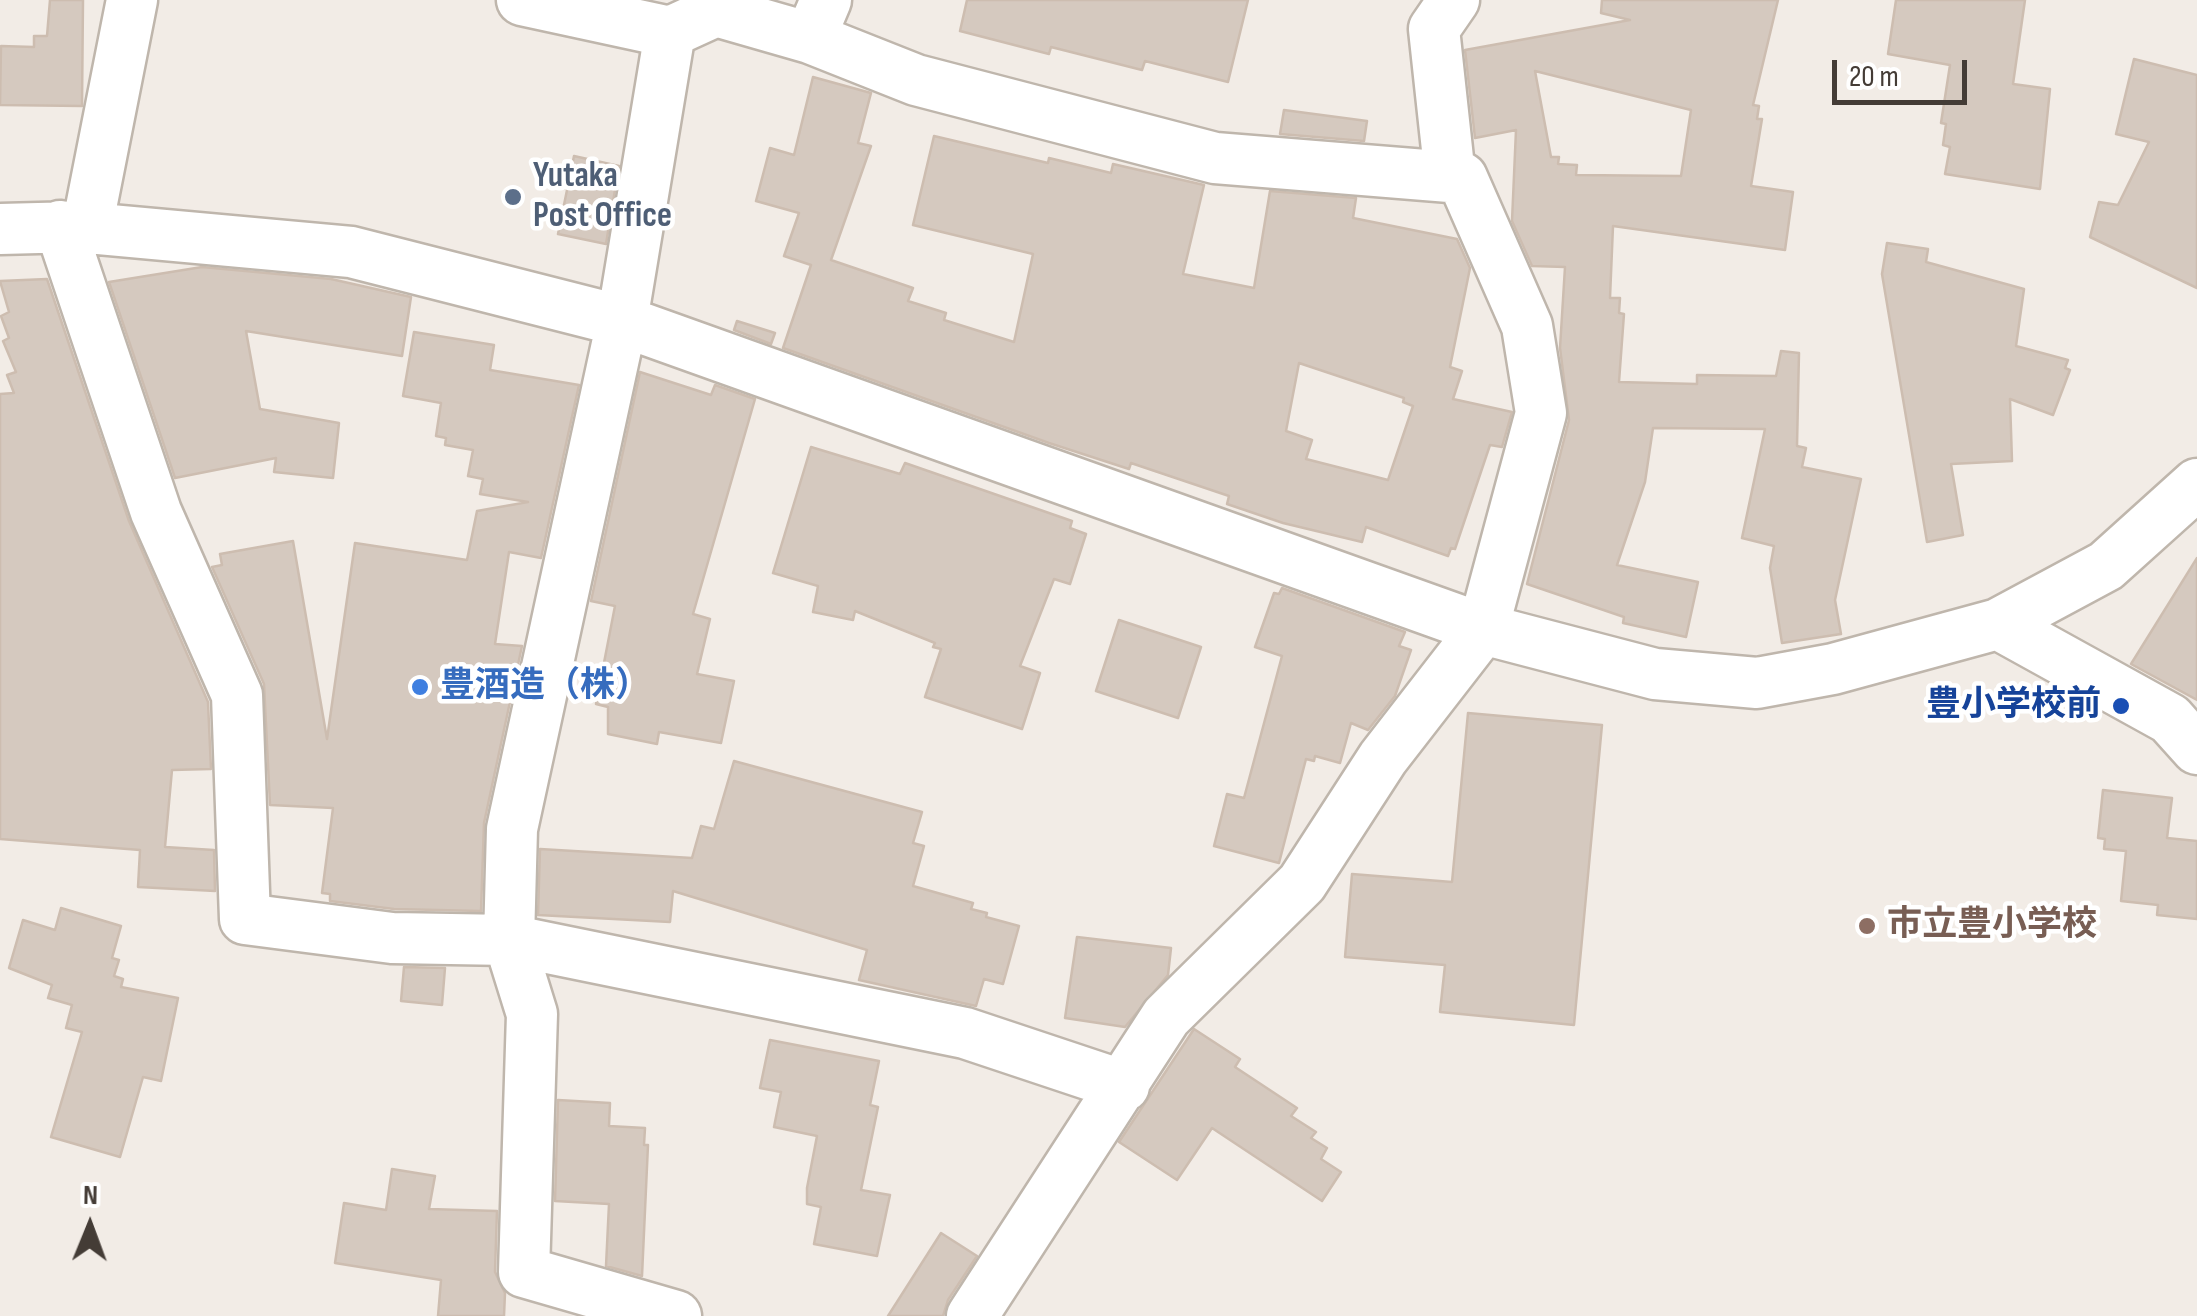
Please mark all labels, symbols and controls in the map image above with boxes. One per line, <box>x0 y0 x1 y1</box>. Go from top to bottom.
scale bar <box>1837 40 1972 102</box>
text: 20 m <box>1849 59 1899 95</box>
place label: Yutaka Post Office <box>533 156 672 238</box>
marker: Yutaka Post Office <box>502 186 524 208</box>
place label: 豊酒造（株） <box>440 666 650 708</box>
marker: 豊酒造（株） <box>409 676 431 698</box>
place label: 豊小学校前 <box>1926 685 2101 727</box>
marker: 豊小学校前 <box>2110 695 2132 717</box>
place label: 市立豊小学校 <box>1887 905 2097 947</box>
marker: 市立豊小学校 <box>1856 915 1878 937</box>
north arrow <box>40 1176 140 1276</box>
text: N <box>83 1179 98 1212</box>

